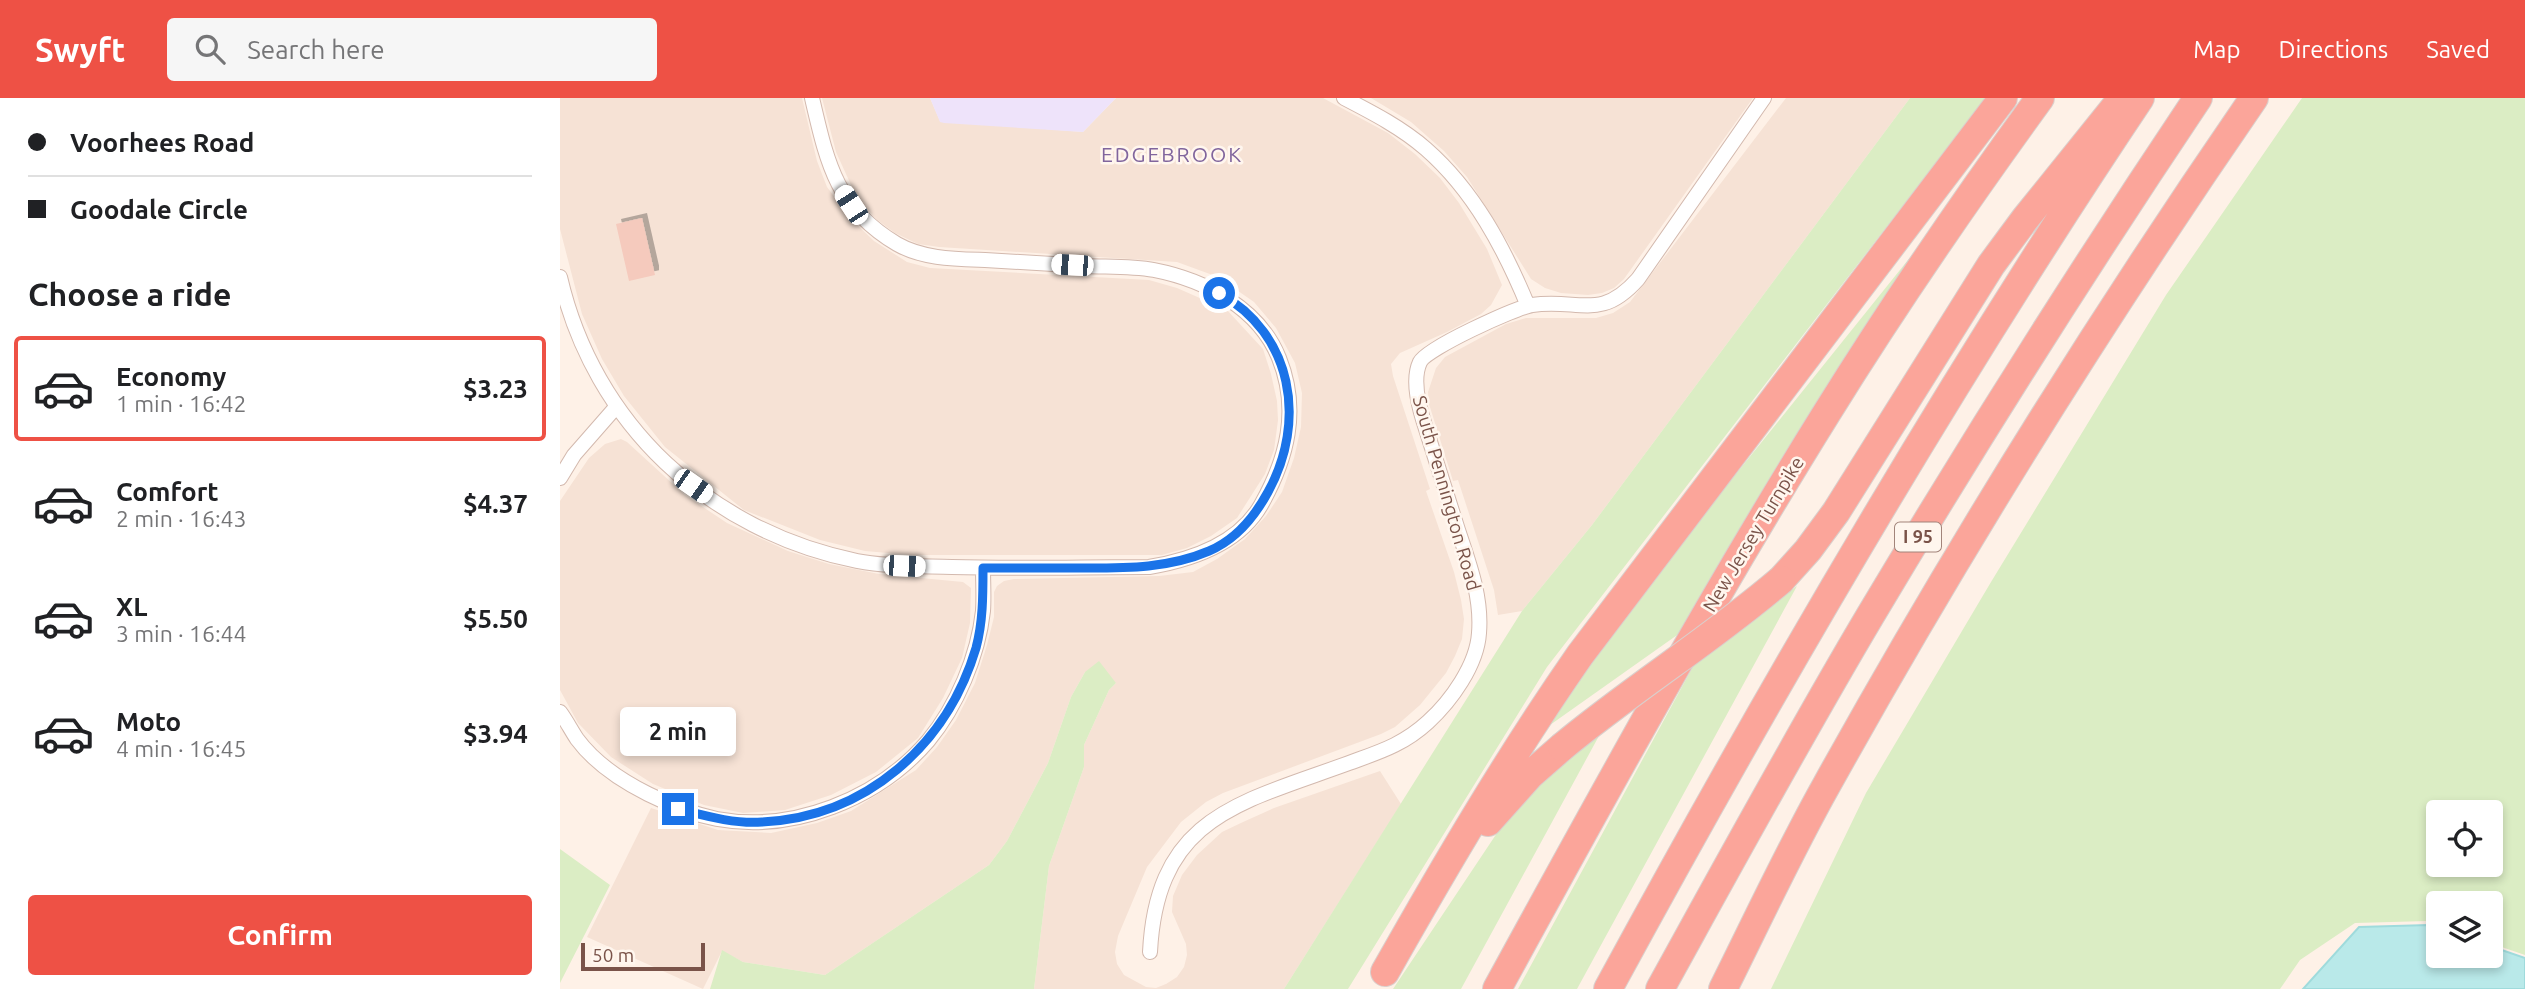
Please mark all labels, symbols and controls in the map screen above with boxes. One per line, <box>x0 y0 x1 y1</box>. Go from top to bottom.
search box <box>167 18 657 81</box>
icon: search <box>191 30 229 68</box>
text: Swyft <box>35 31 125 68</box>
text: Search here <box>247 35 385 64</box>
text: Map <box>2193 36 2240 63</box>
text: Directions <box>2278 36 2388 63</box>
text: Saved <box>2426 36 2490 63</box>
text: Voorhees Road <box>70 128 254 157</box>
district label: EDGEBROOK <box>1101 142 1243 166</box>
car <box>831 182 872 228</box>
text: Goodale Circle <box>70 195 248 224</box>
car <box>1051 253 1094 277</box>
text: Choose a ride <box>28 276 231 312</box>
route start <box>1203 277 1235 309</box>
icon: car <box>32 357 95 420</box>
text: Economy <box>116 362 226 391</box>
text: $3.23 <box>463 374 528 403</box>
text: 1 min · 16:42 <box>116 391 247 416</box>
street label: South Pennington Road <box>1409 393 1485 593</box>
street label: New Jersey Turnpike <box>1698 453 1808 615</box>
car <box>670 465 717 507</box>
icon: car <box>32 472 95 535</box>
text: Comfort <box>116 477 219 506</box>
text: $4.37 <box>463 489 528 518</box>
text: 2 min · 16:43 <box>116 506 247 531</box>
road number: I 95 <box>1895 522 1941 552</box>
car <box>883 555 926 577</box>
icon: car <box>32 587 95 650</box>
text: XL <box>116 592 147 621</box>
text: $5.50 <box>463 604 528 633</box>
text: 3 min · 16:44 <box>116 621 247 646</box>
icon: car <box>32 702 95 765</box>
text: Moto <box>116 707 181 736</box>
callout: 2 min <box>620 708 736 756</box>
text: $3.94 <box>463 719 528 748</box>
text: 2 min <box>649 719 707 744</box>
text: 4 min · 16:45 <box>116 736 247 761</box>
route end <box>662 793 694 825</box>
map controls <box>2426 800 2503 968</box>
button: locate <box>2426 800 2503 877</box>
button: layers <box>2426 891 2503 968</box>
button: Confirm <box>28 895 532 975</box>
scale bar <box>581 940 705 972</box>
text: 50 m <box>592 944 634 966</box>

